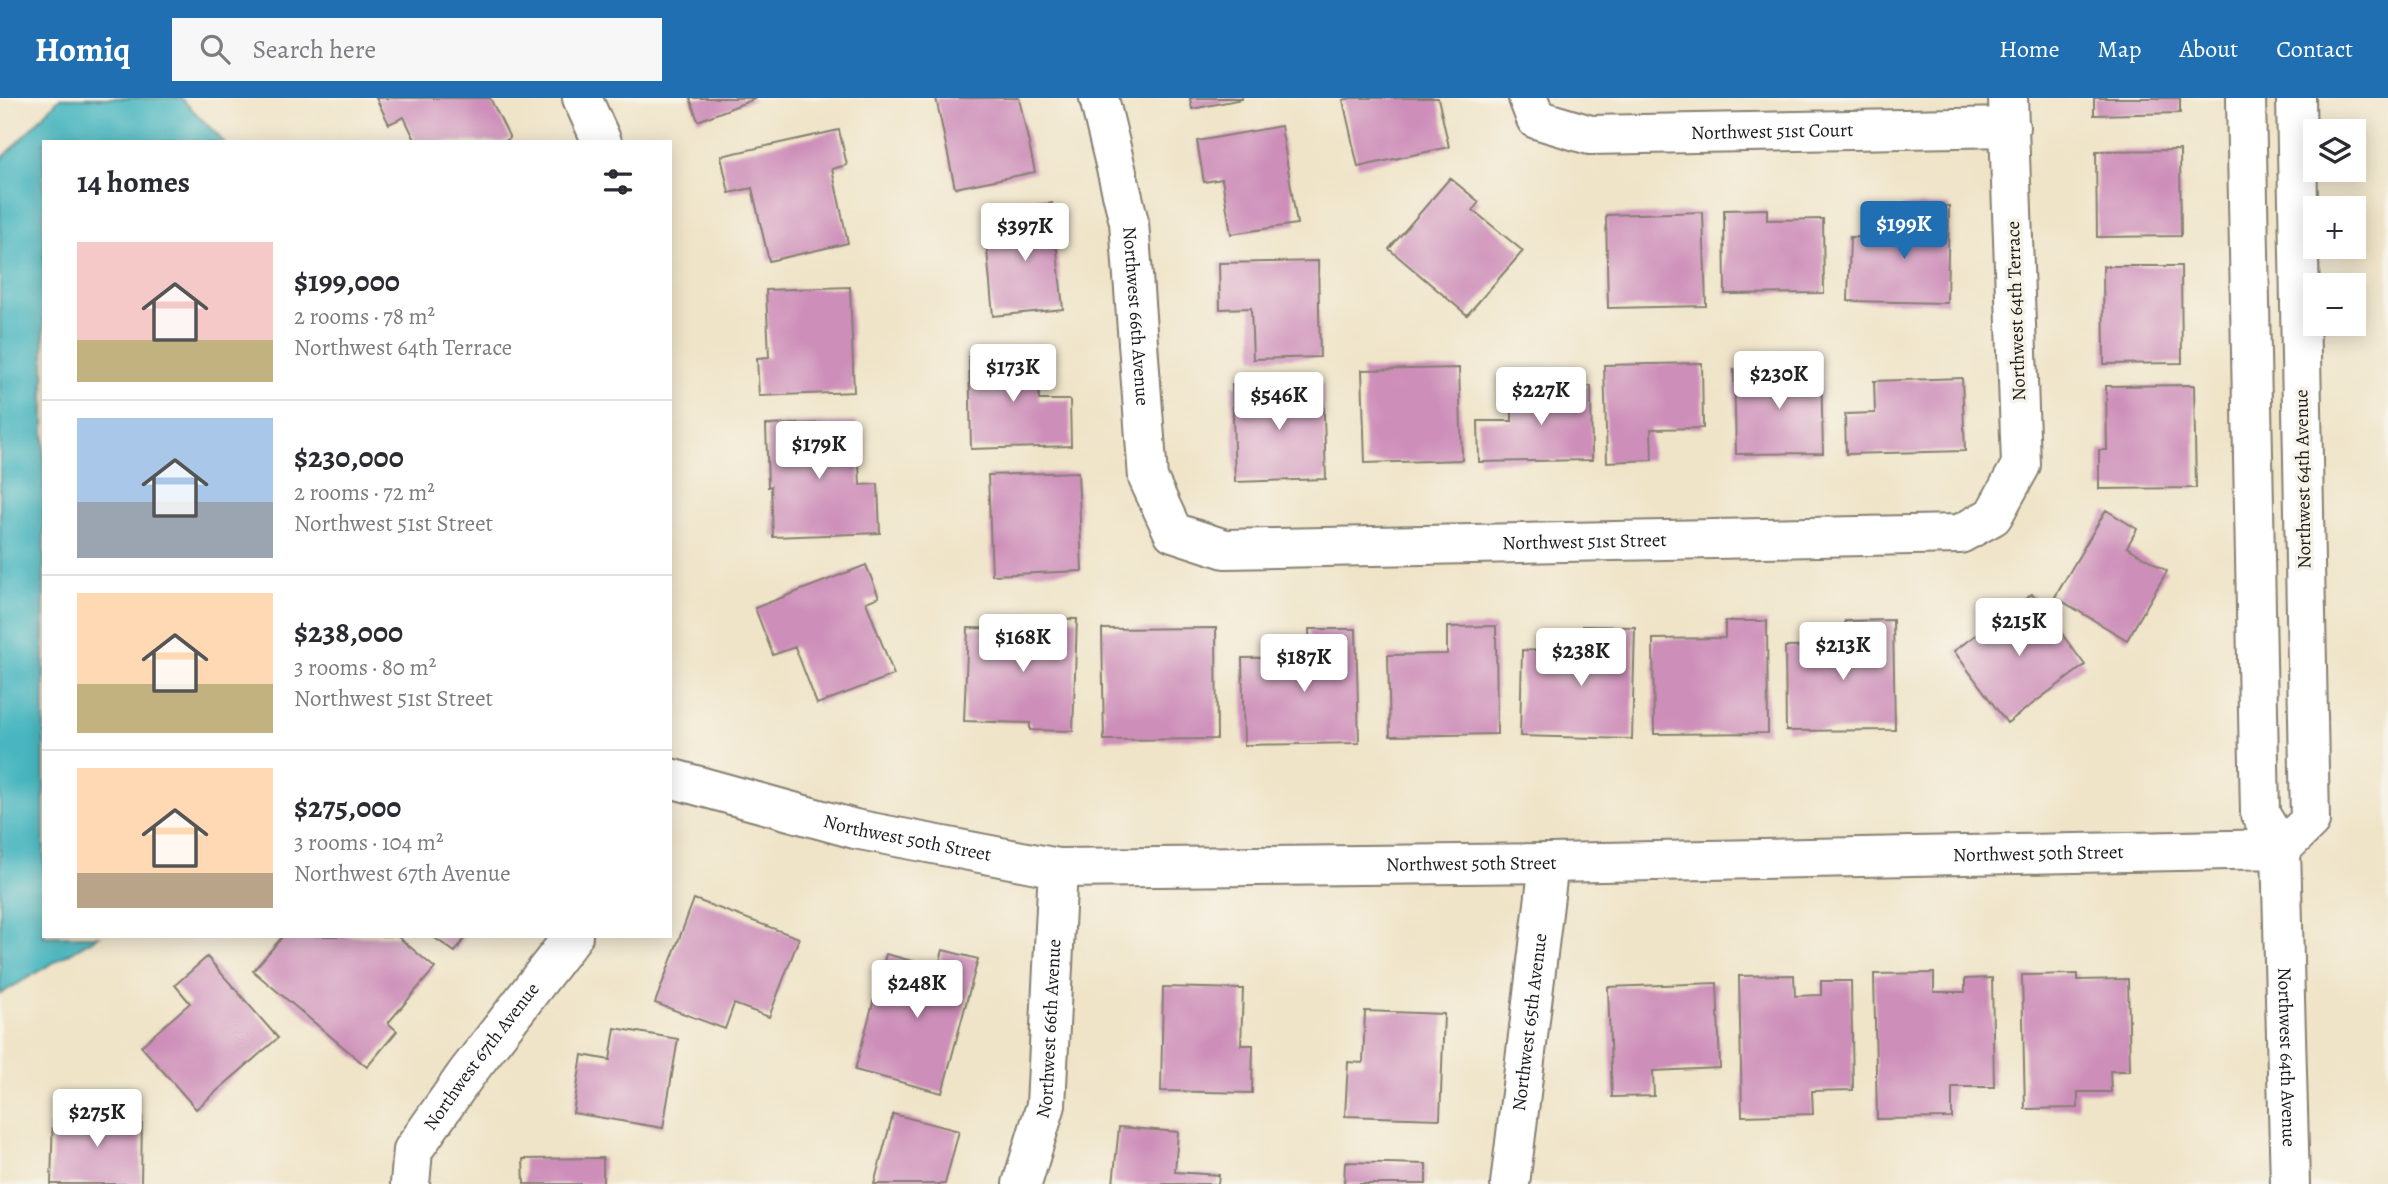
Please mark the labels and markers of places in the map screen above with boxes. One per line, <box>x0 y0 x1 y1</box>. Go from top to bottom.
pin: $199K <box>1855 202 1953 261</box>
pin: $397K <box>976 204 1074 263</box>
pin: $173K <box>964 344 1062 404</box>
pin: $230K <box>1730 352 1828 411</box>
pin: $227K <box>1492 368 1590 427</box>
pin: $546K <box>1230 372 1328 432</box>
pin: $179K <box>770 422 868 481</box>
pin: $215K <box>1970 598 2068 658</box>
pin: $168K <box>974 614 1072 674</box>
pin: $213K <box>1794 622 1892 682</box>
pin: $238K <box>1532 628 1630 688</box>
pin: $187K <box>1255 634 1353 694</box>
pin: $248K <box>868 960 966 1020</box>
pin: $275K <box>48 1090 146 1149</box>

